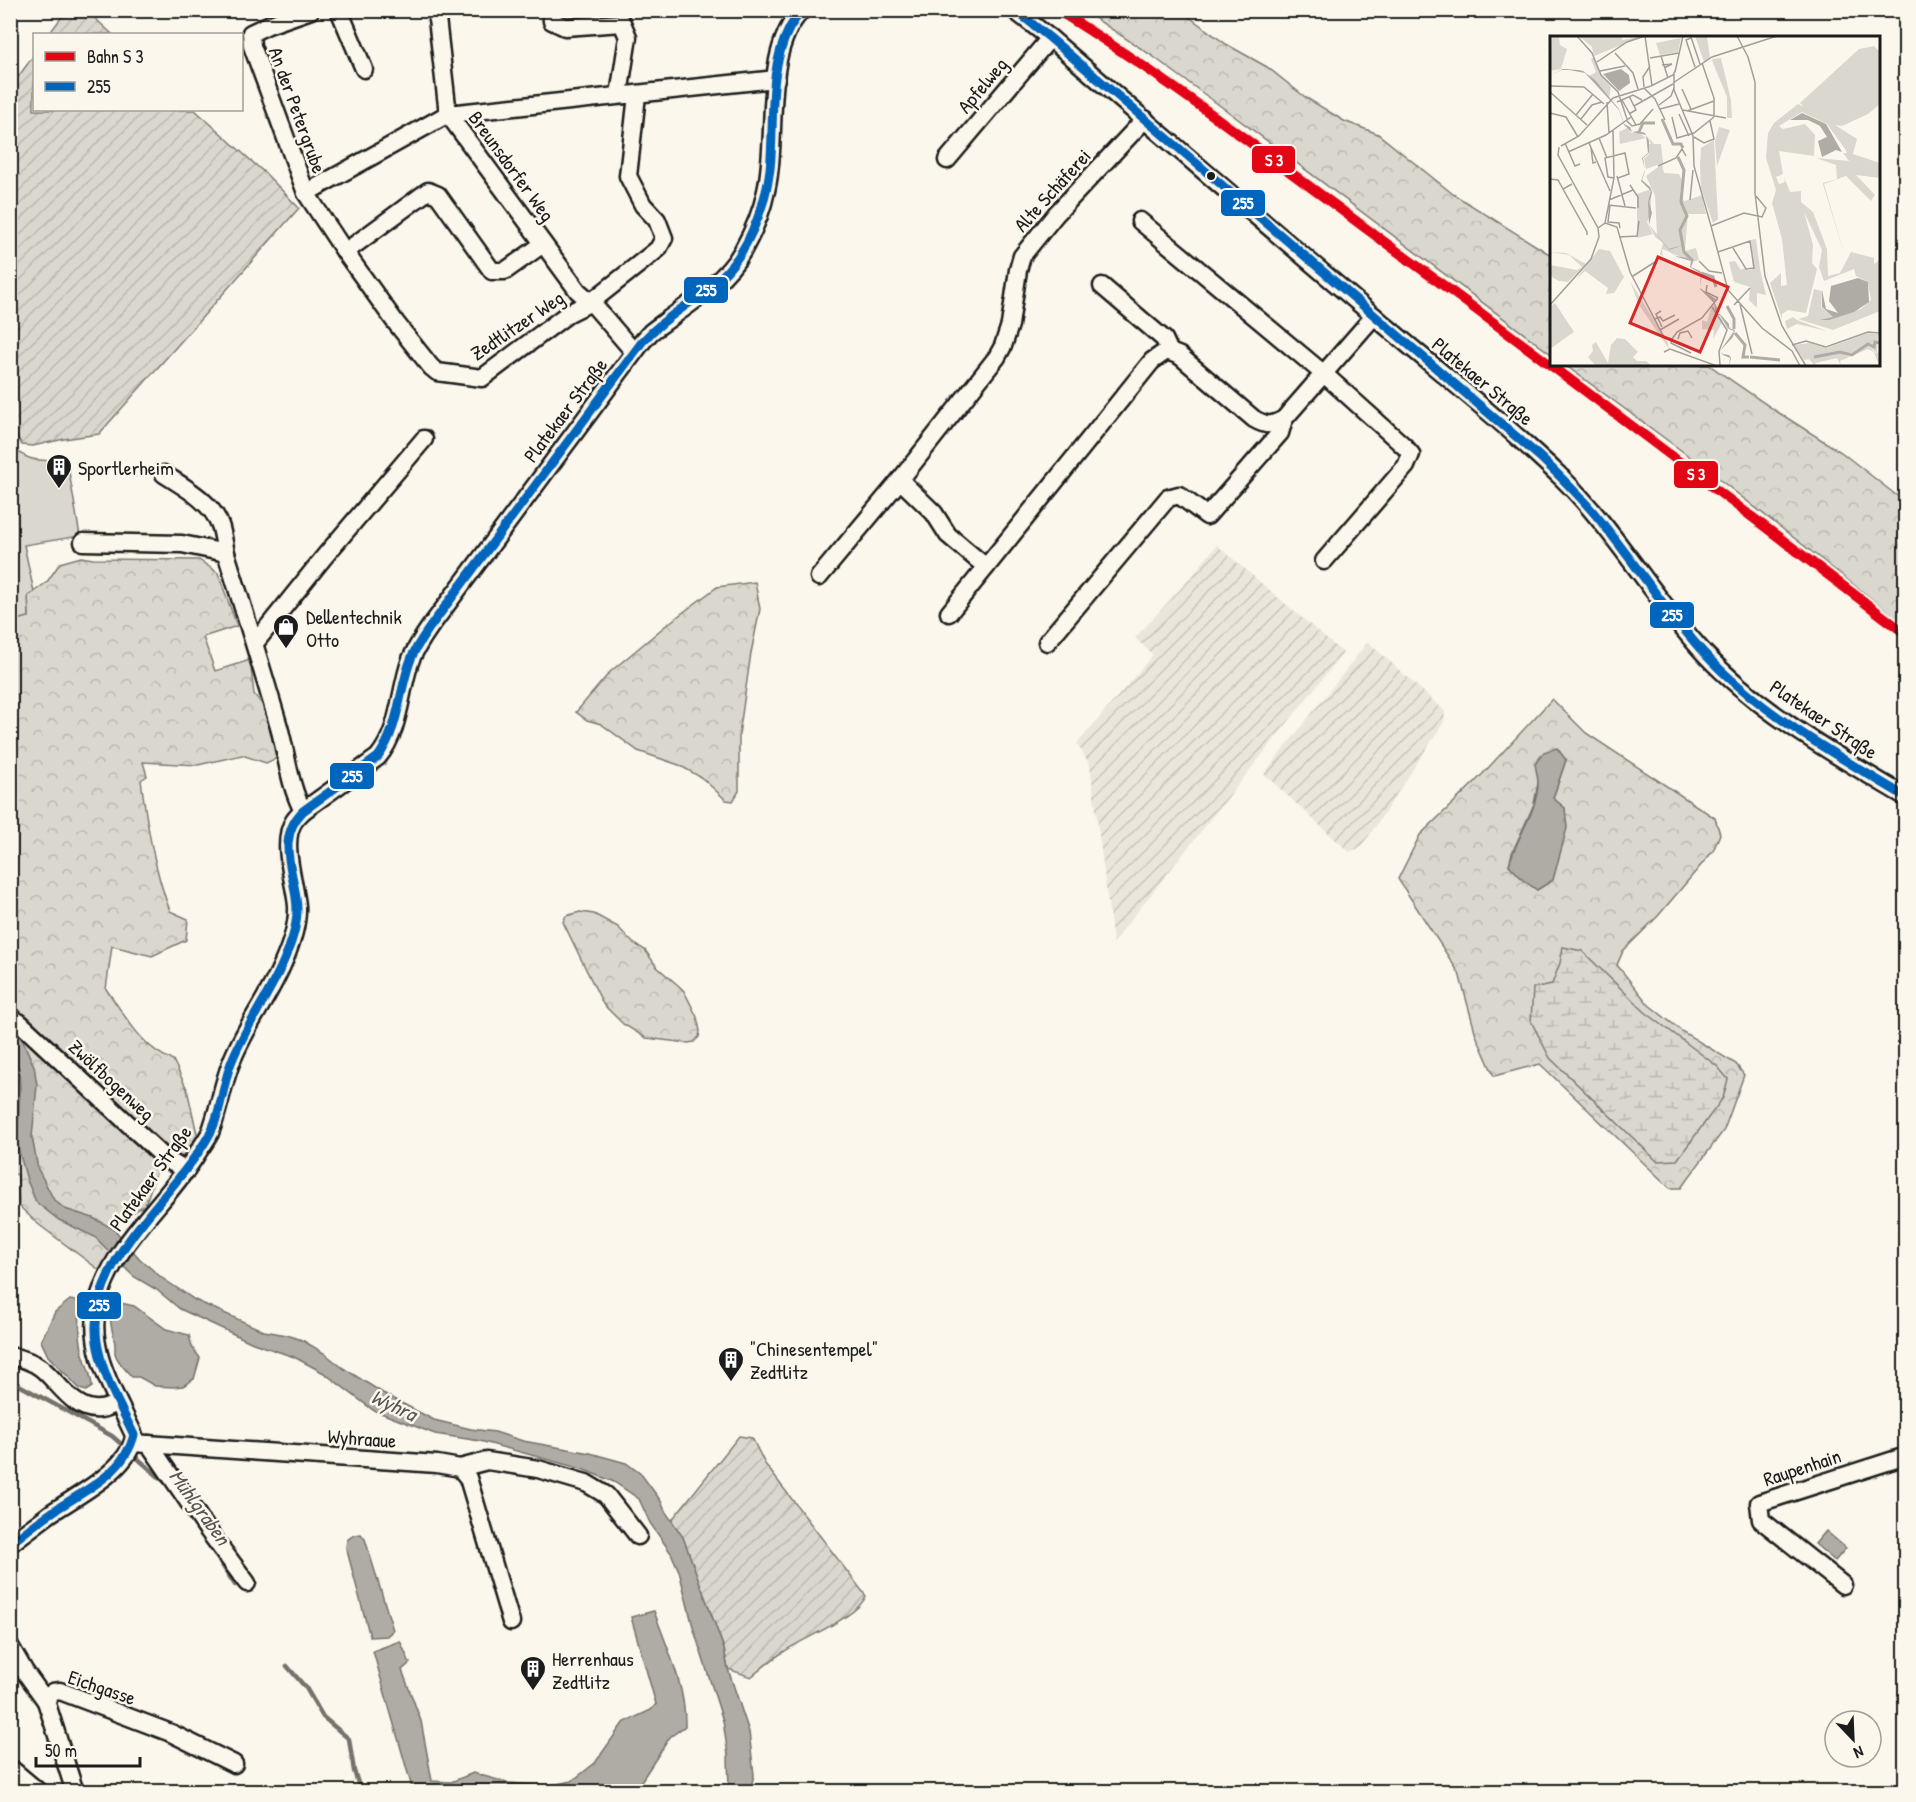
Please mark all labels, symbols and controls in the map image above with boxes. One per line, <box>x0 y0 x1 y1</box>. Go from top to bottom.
legend <box>33 33 243 111</box>
inset map <box>1550 36 1880 366</box>
street label: An der Petergrube <box>263 43 333 177</box>
text: Bahn S 3 <box>87 44 143 69</box>
street label: Apfelweg <box>951 51 1013 119</box>
text: 255 <box>87 74 111 99</box>
street label: Breunsdorfer Weg <box>463 105 561 227</box>
street label: Alte Schäferei <box>1008 143 1096 237</box>
line badge: S 3 <box>1251 145 1296 174</box>
text: S 3 <box>1265 149 1283 171</box>
unlabelled marker <box>1205 170 1217 182</box>
line badge: 255 <box>1220 189 1266 217</box>
text: 255 <box>1232 192 1254 214</box>
line badge: 255 <box>683 276 729 304</box>
text: 255 <box>695 279 717 301</box>
street label: Zedtlitzer Weg <box>465 284 569 366</box>
street label: Platekaer Straße <box>1427 331 1539 431</box>
street label: Platekaer Straße <box>517 352 613 468</box>
building icon: Sportlerheim <box>44 452 74 490</box>
place label: Sportlerheim <box>78 454 174 481</box>
line badge: S 3 <box>1673 460 1719 489</box>
text: S 3 <box>1687 463 1705 485</box>
line badge: 255 <box>1649 601 1695 629</box>
place label: Dellentechnik Otto <box>306 603 402 653</box>
text: 255 <box>1661 604 1683 626</box>
shop icon: Dellentechnik Otto <box>271 612 301 650</box>
street label: Platekaer Straße <box>1765 673 1883 765</box>
line badge: 255 <box>329 762 375 790</box>
text: 255 <box>341 765 363 787</box>
street label: Zwölfbogenweg <box>63 1033 161 1127</box>
street label: Platekaer Straße <box>103 1120 197 1236</box>
line badge: 255 <box>76 1291 122 1320</box>
text: 255 <box>88 1294 110 1316</box>
place label: "Chinesentempel" Zedtlitz <box>750 1335 878 1385</box>
building icon: "Chinesentempel" Zedtlitz <box>716 1345 746 1383</box>
water label: Wyhra <box>367 1382 424 1429</box>
street label: Wyhraaue <box>327 1422 397 1454</box>
street label: Raupenhain <box>1760 1442 1844 1492</box>
water label: Mühlgraben <box>163 1463 238 1552</box>
place label: Herrenhaus Zedtlitz <box>552 1645 634 1695</box>
building icon: Herrenhaus Zedtlitz <box>518 1654 548 1692</box>
street label: Eichgasse <box>65 1663 139 1711</box>
north arrow <box>1823 1709 1883 1769</box>
scale bar <box>36 1730 140 1768</box>
text: 50 m <box>45 1738 77 1763</box>
text: N <box>1850 1741 1867 1765</box>

